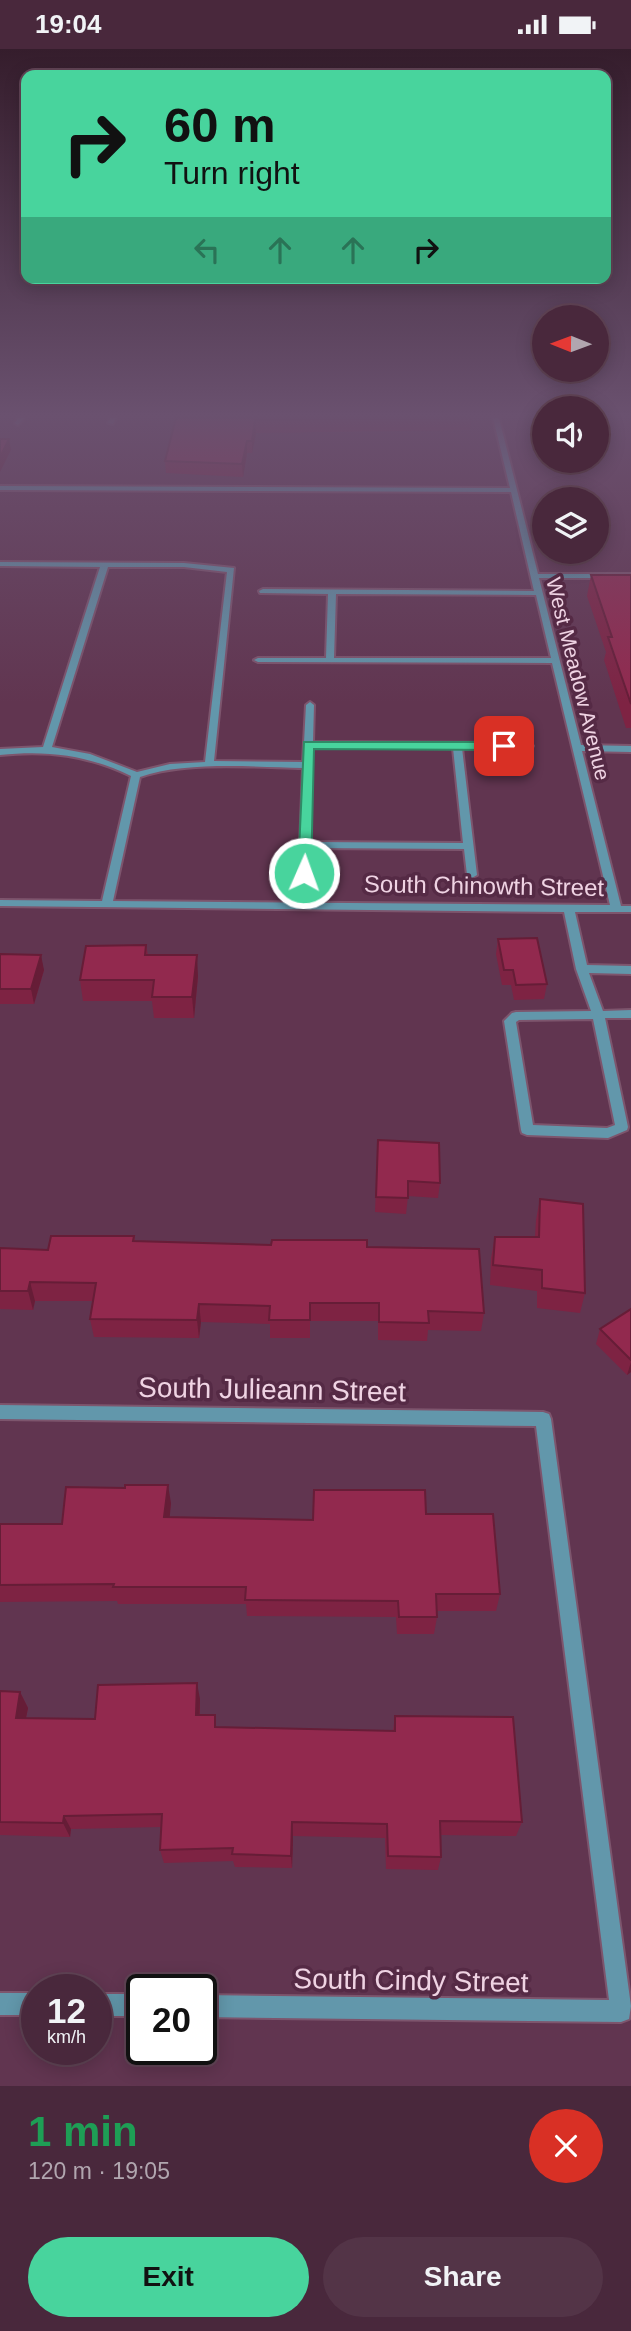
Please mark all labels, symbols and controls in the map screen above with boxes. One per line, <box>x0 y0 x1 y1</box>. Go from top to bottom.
text: 19:04 <box>35 9 102 39</box>
icon: right <box>49 98 140 189</box>
text: 60 m <box>164 98 276 152</box>
text: Turn right <box>164 155 300 191</box>
icon: left <box>188 231 226 269</box>
icon: ahead <box>261 231 299 269</box>
icon: ahead <box>334 231 372 269</box>
icon: right <box>407 231 445 269</box>
north arrow <box>532 305 609 381</box>
map controls <box>532 305 609 564</box>
button: sound <box>532 396 609 473</box>
button: layers <box>532 487 609 564</box>
street label: West Meadow Avenue <box>542 575 615 783</box>
pin <box>474 716 534 776</box>
icon: arrive <box>485 727 523 765</box>
position arrow <box>267 836 341 910</box>
street label: South Chinowth Street <box>364 870 605 901</box>
street label: South Julieann Street <box>138 1372 406 1407</box>
street label: South Cindy Street <box>293 1963 529 1998</box>
speed limit sign: 20 <box>126 1974 217 2065</box>
text: 12 <box>47 1991 86 2030</box>
text: km/h <box>47 2027 86 2047</box>
text: 1 min <box>28 2108 138 2155</box>
button: close <box>529 2109 603 2183</box>
text: 120 m · 19:05 <box>28 2158 170 2184</box>
button: Exit <box>28 2237 309 2317</box>
button: Share <box>323 2237 603 2317</box>

